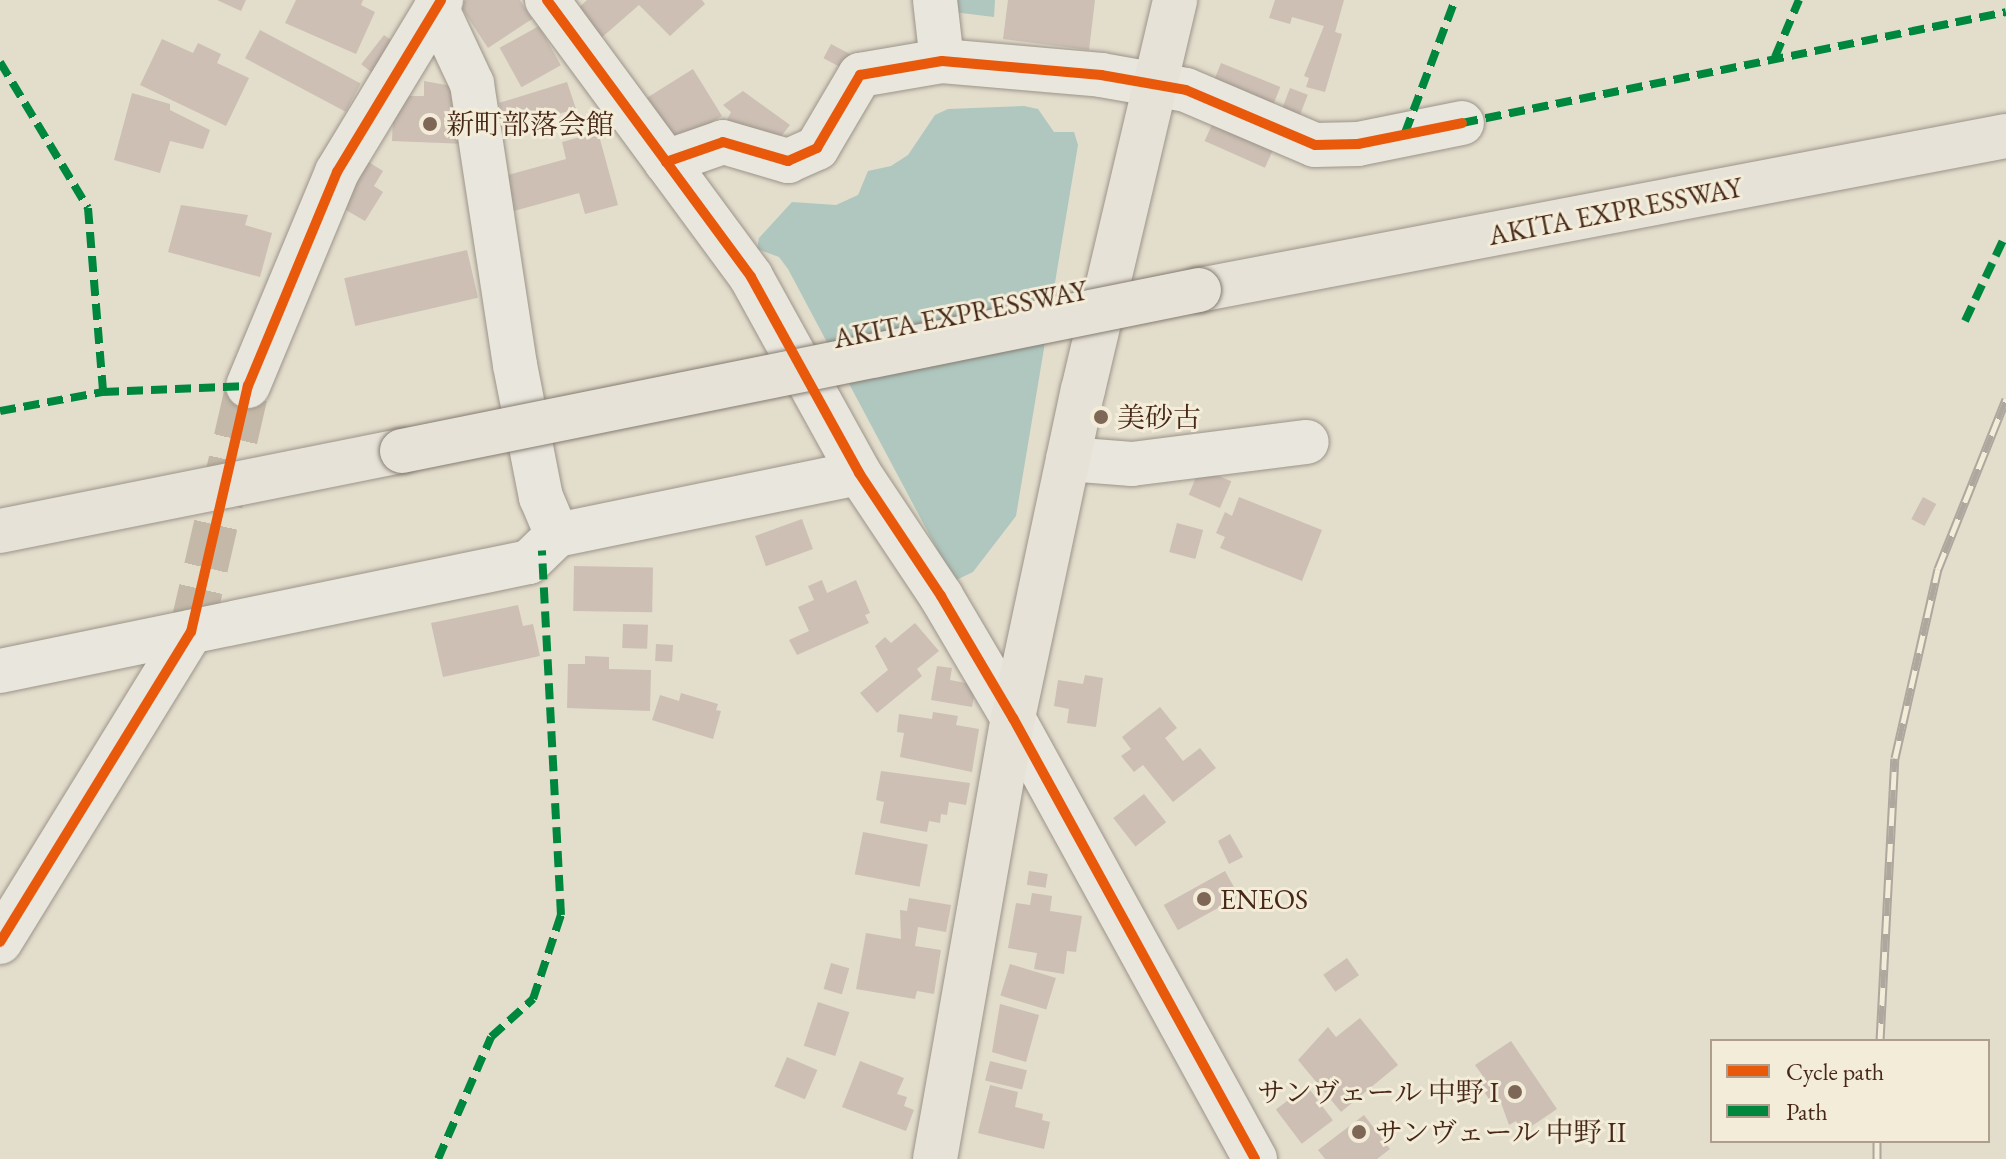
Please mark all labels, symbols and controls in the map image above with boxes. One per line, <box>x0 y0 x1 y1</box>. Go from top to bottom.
place label: 新町部落会館 <box>446 107 614 141</box>
marker: 新町部落会館 <box>421 115 439 133</box>
street label: AKITA EXPRESSWAY <box>1485 170 1745 252</box>
street label: AKITA EXPRESSWAY <box>830 273 1090 355</box>
place label: 美砂古 <box>1117 400 1201 434</box>
marker: 美砂古 <box>1092 408 1110 426</box>
place label: ENEOS <box>1220 882 1308 916</box>
marker: ENEOS <box>1195 890 1213 908</box>
legend <box>1710 1039 1990 1143</box>
text: Cycle path <box>1786 1056 1884 1087</box>
place label: サンヴェール 中野 I <box>1254 1075 1499 1109</box>
marker: サンヴェール 中野 I <box>1506 1083 1524 1101</box>
text: Path <box>1786 1096 1828 1127</box>
place label: サンヴェール 中野 II <box>1375 1115 1629 1149</box>
marker: サンヴェール 中野 II <box>1350 1123 1368 1141</box>

